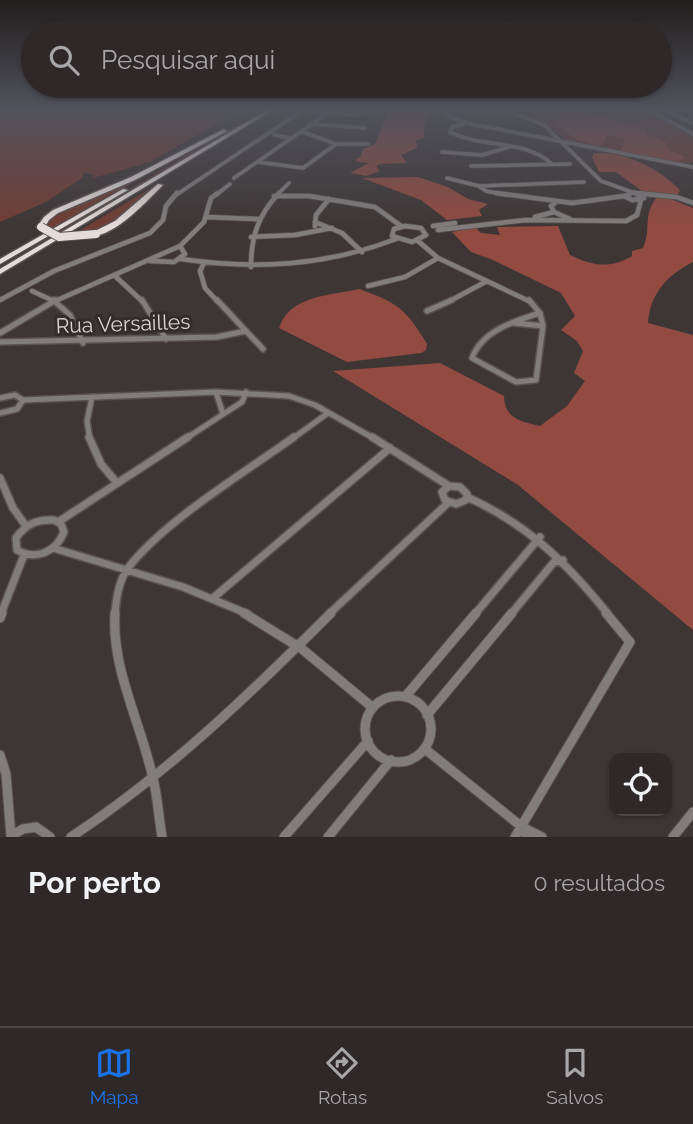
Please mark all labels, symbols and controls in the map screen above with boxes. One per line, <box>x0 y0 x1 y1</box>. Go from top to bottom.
search box <box>21 21 672 98</box>
icon: search <box>45 41 83 79</box>
text: Pesquisar aqui <box>101 45 275 75</box>
street label: Rua Versailles <box>55 309 191 338</box>
map controls <box>609 753 672 816</box>
button: locate <box>609 753 672 816</box>
text: Por perto <box>28 865 161 900</box>
text: 0 resultados <box>533 869 665 896</box>
tab: Mapa <box>90 1044 139 1108</box>
tab: Rotas <box>318 1044 367 1108</box>
tab: Salvos <box>546 1044 603 1108</box>

